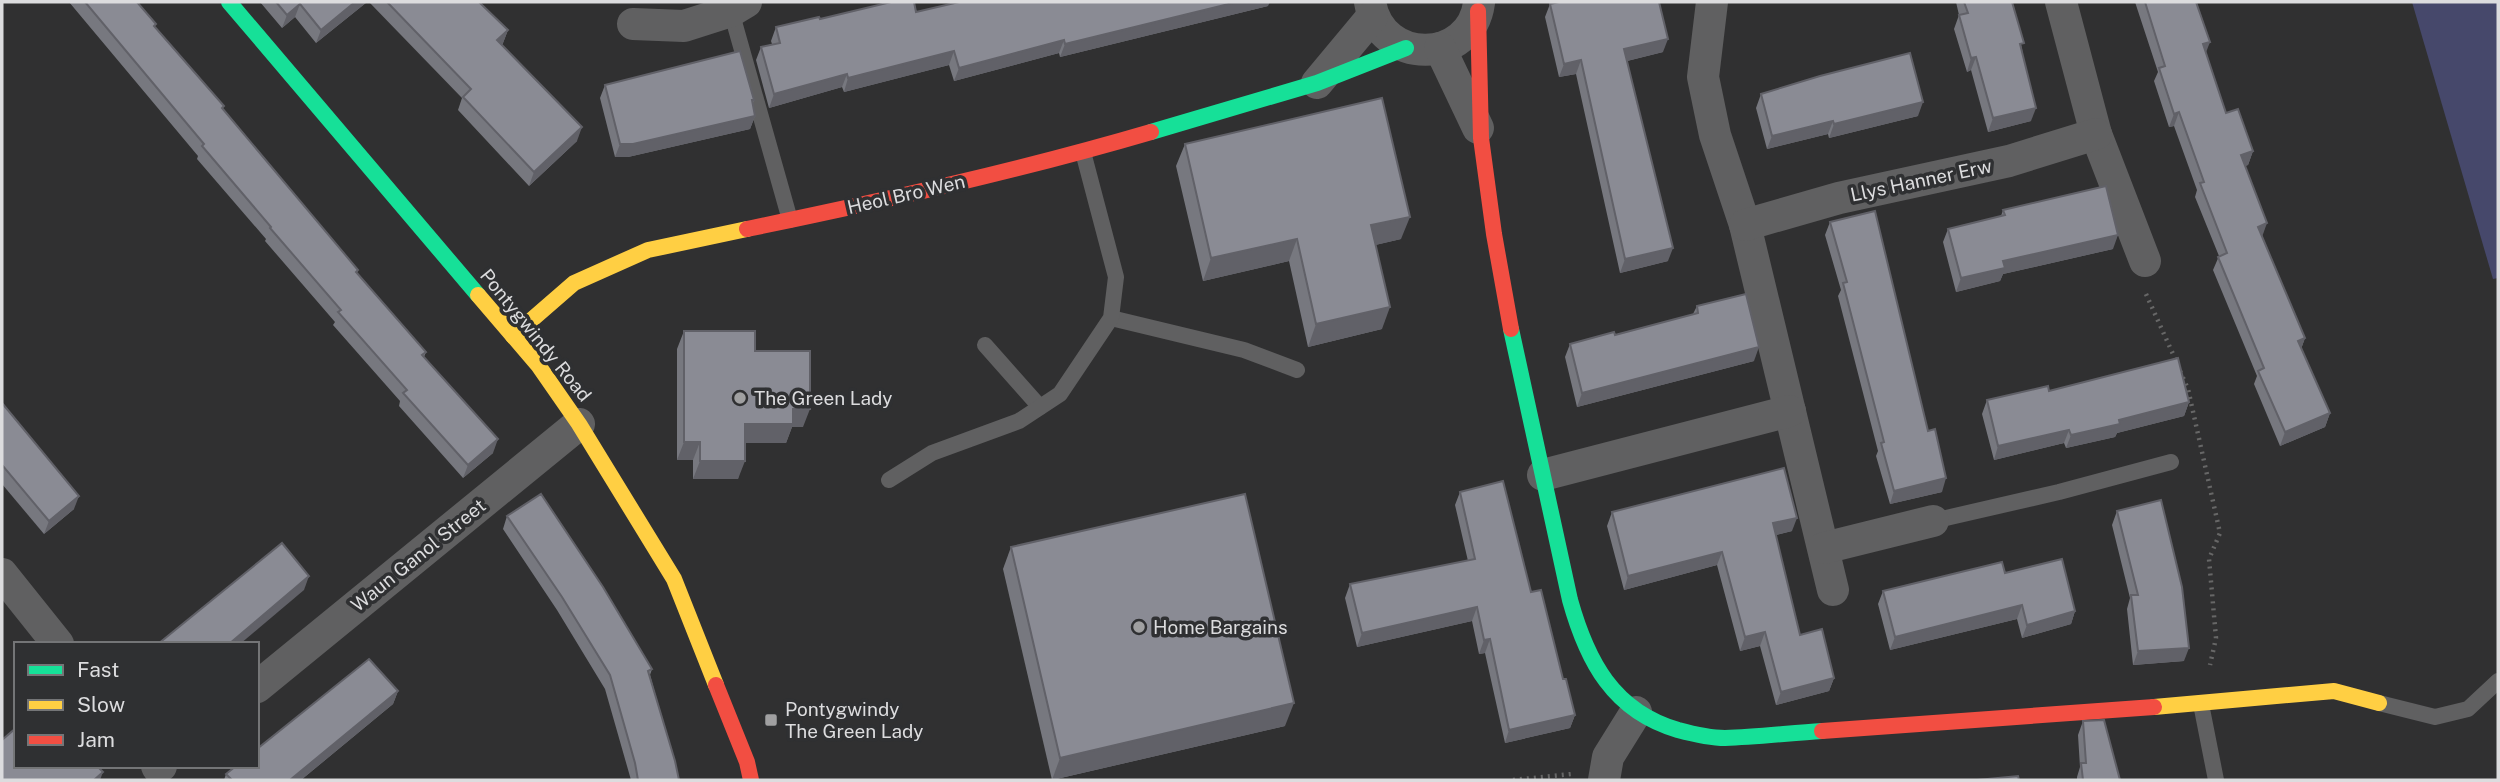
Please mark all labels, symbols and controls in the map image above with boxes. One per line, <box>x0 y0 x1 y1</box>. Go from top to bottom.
street label: Llys Hanner Erw <box>1848 154 1994 206</box>
street label: Heol Bro Wen <box>845 170 967 218</box>
street label: Pontygwindy Road <box>476 264 596 406</box>
place label: The Green Lady <box>754 387 892 409</box>
marker: The Green Lady <box>732 390 748 406</box>
street label: Waun Ganol Street <box>346 494 490 616</box>
place label: Home Bargains <box>1153 616 1288 638</box>
marker: Home Bargains <box>1131 619 1147 635</box>
legend <box>14 642 259 768</box>
text: Fast <box>77 657 119 682</box>
text: Slow <box>77 692 125 717</box>
place label: Pontygwindy The Green Lady <box>785 698 923 742</box>
marker: Pontygwindy The Green Lady <box>763 712 779 728</box>
text: Jam <box>77 727 115 752</box>

